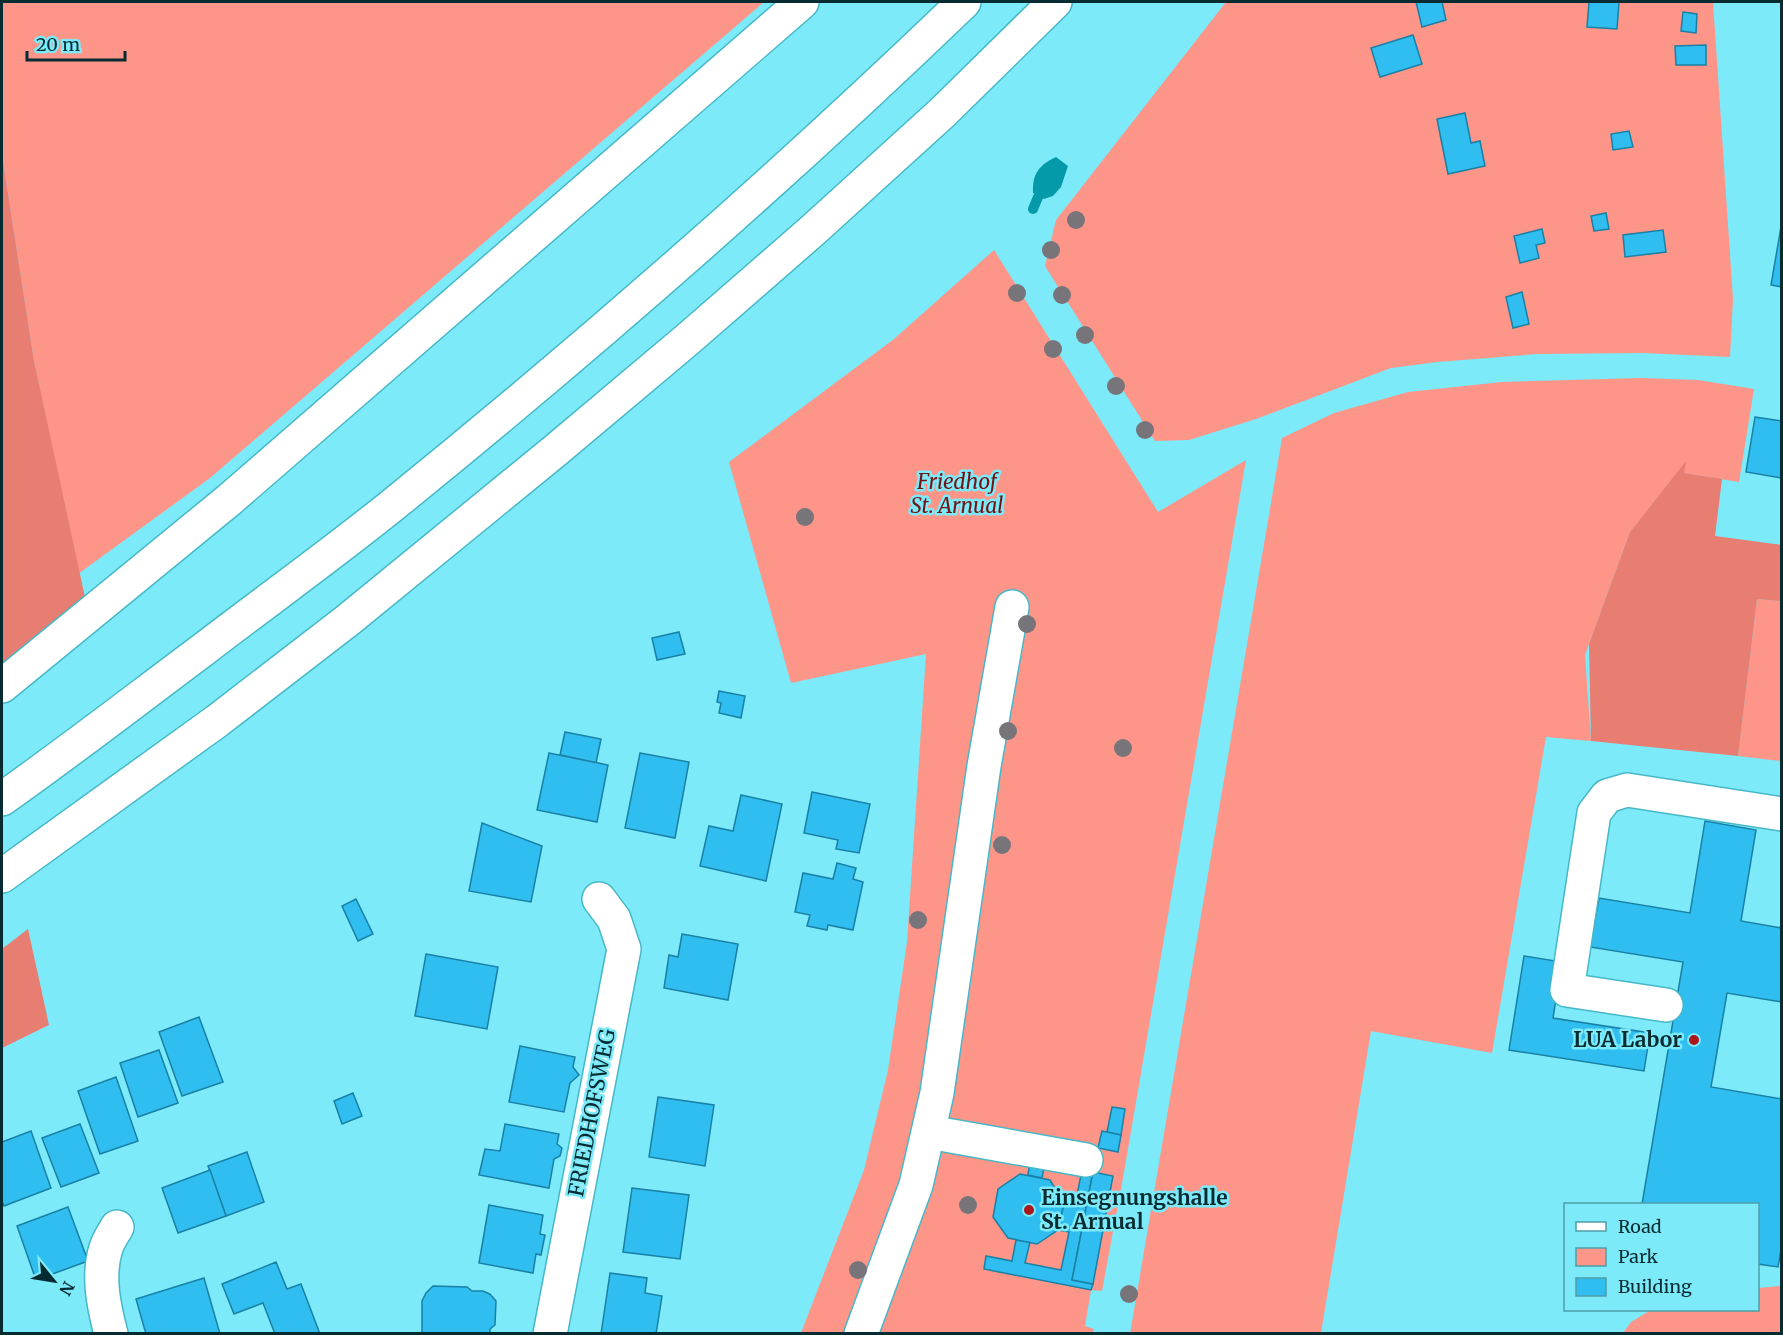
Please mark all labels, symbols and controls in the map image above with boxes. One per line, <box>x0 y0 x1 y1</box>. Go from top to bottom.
scale bar <box>27 24 124 62</box>
text: 20 m <box>36 33 80 56</box>
park label: Friedhof St. Arnual <box>910 468 1004 519</box>
place label: LUA Labor <box>1573 1026 1682 1053</box>
street label: FRIEDHOFSWEG <box>562 1027 621 1199</box>
marker: LUA Labor <box>1687 1033 1701 1047</box>
place label: Einsegnungshalle St. Arnual <box>1041 1184 1228 1235</box>
marker: Einsegnungshalle St. Arnual <box>1022 1203 1036 1217</box>
legend <box>1564 1203 1759 1311</box>
text: Road <box>1618 1215 1662 1238</box>
text: Park <box>1618 1245 1659 1268</box>
north arrow <box>24 1251 84 1311</box>
text: Building <box>1618 1275 1692 1298</box>
text: N <box>55 1278 79 1299</box>

